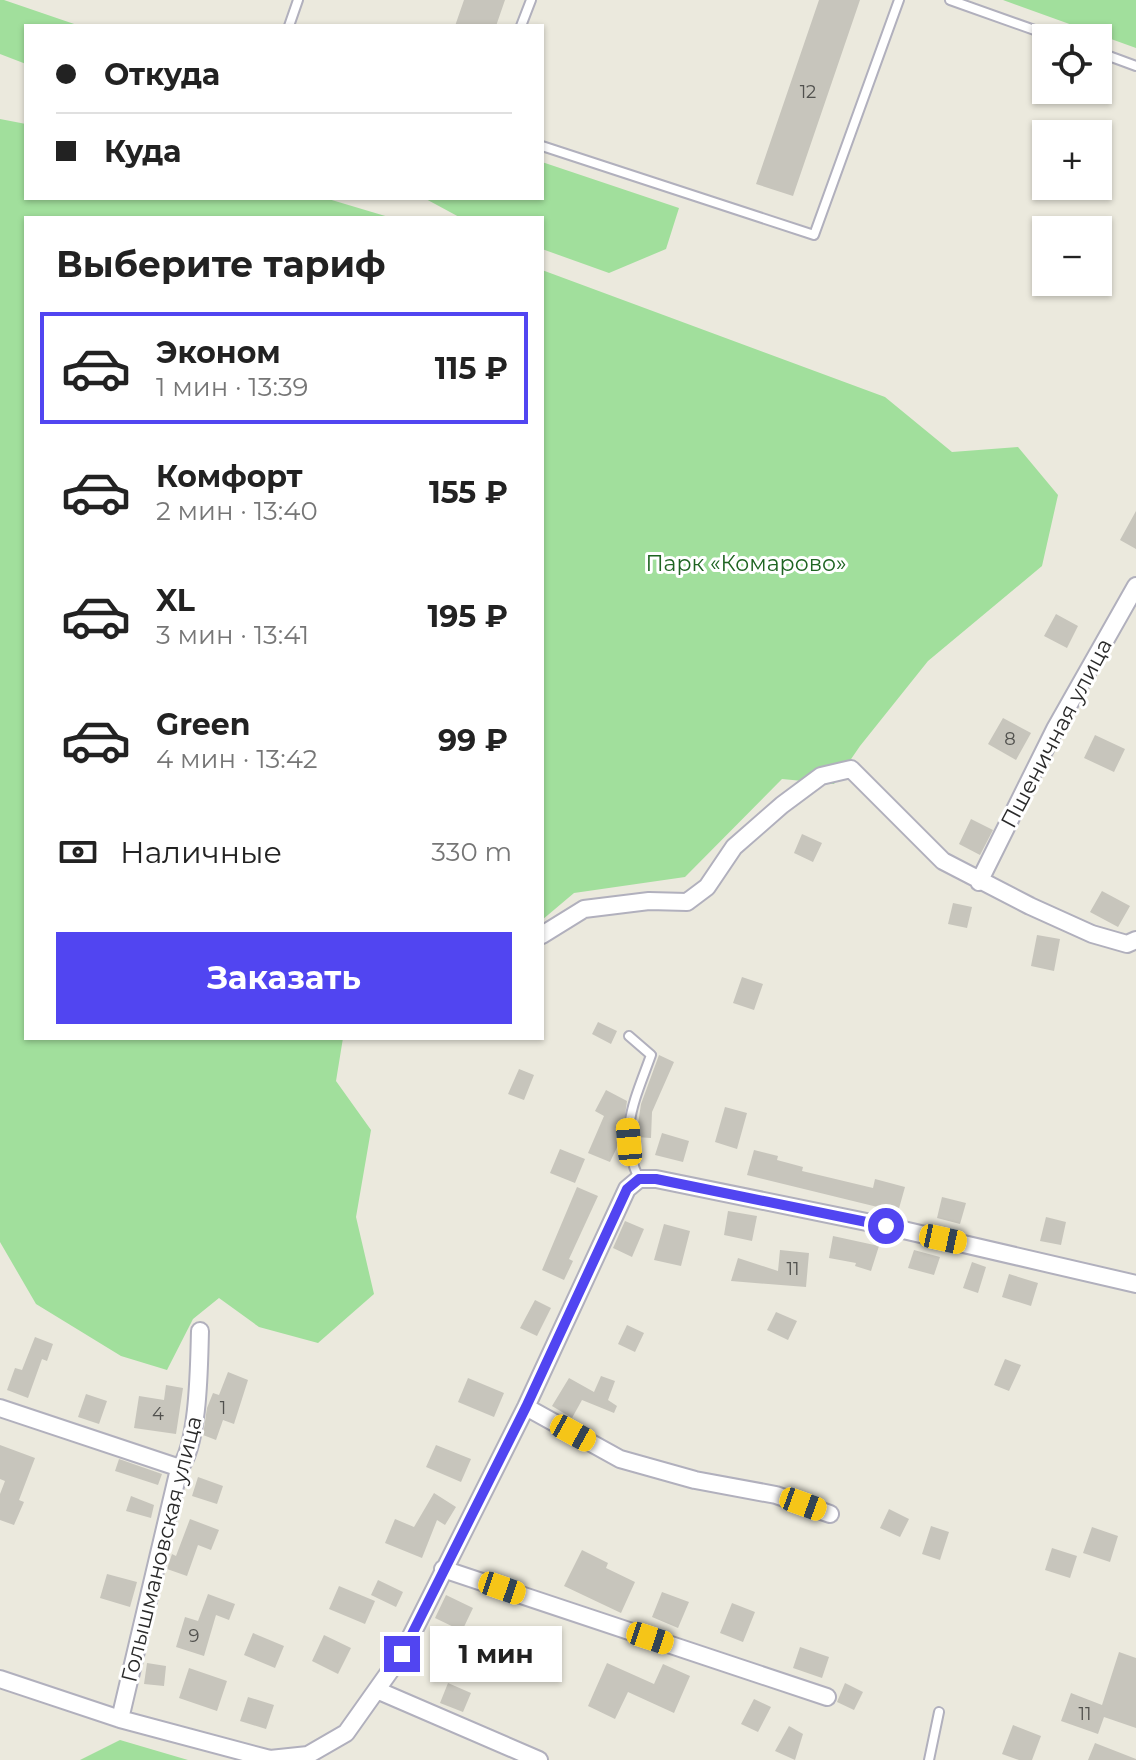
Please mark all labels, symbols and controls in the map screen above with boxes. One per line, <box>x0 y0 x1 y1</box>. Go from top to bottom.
map controls <box>1032 24 1112 296</box>
button: locate <box>1032 24 1112 104</box>
text: Откуда <box>104 56 220 93</box>
house number: 12 <box>800 81 816 103</box>
button: + <box>1032 120 1112 200</box>
text: Куда <box>104 133 181 170</box>
button: − <box>1032 216 1112 296</box>
text: Выберите тариф <box>56 242 386 286</box>
icon: car <box>60 332 132 404</box>
text: Эконом <box>156 334 281 371</box>
text: 115 ₽ <box>435 350 508 387</box>
text: 1 мин · 13:39 <box>156 371 308 403</box>
icon: car <box>60 456 132 528</box>
text: Комфорт <box>156 458 303 495</box>
text: 155 ₽ <box>429 474 508 511</box>
text: 2 мин · 13:40 <box>156 495 318 527</box>
park label: Парк «Комарово» <box>645 550 847 577</box>
icon: car <box>60 580 132 652</box>
text: XL <box>156 582 195 619</box>
text: 195 ₽ <box>428 598 508 635</box>
text: 3 мин · 13:41 <box>156 619 309 651</box>
street label: Пшеничная улица <box>995 634 1118 833</box>
icon: car <box>60 704 132 776</box>
text: Green <box>156 706 250 743</box>
text: 99 ₽ <box>438 722 508 759</box>
house number: 8 <box>1004 728 1016 750</box>
text: 4 мин · 13:42 <box>156 743 318 775</box>
icon: cash <box>56 830 100 874</box>
text: Наличные <box>120 834 282 871</box>
text: 330 m <box>431 836 512 868</box>
button: Заказать <box>56 932 512 1024</box>
car <box>615 1117 643 1167</box>
route start <box>868 1208 904 1244</box>
car <box>917 1222 969 1256</box>
house number: 11 <box>787 1258 800 1280</box>
house number: 1 <box>220 1397 226 1419</box>
house number: 4 <box>152 1403 164 1425</box>
car <box>546 1411 600 1455</box>
street label: Голышмановская улица <box>115 1413 208 1685</box>
car <box>776 1485 830 1523</box>
car <box>475 1569 529 1607</box>
car <box>623 1619 677 1657</box>
house number: 9 <box>189 1625 200 1647</box>
callout: 1 мин <box>430 1626 562 1682</box>
route end <box>384 1636 420 1672</box>
text: 1 мин <box>458 1638 534 1670</box>
house number: 11 <box>1079 1703 1092 1725</box>

